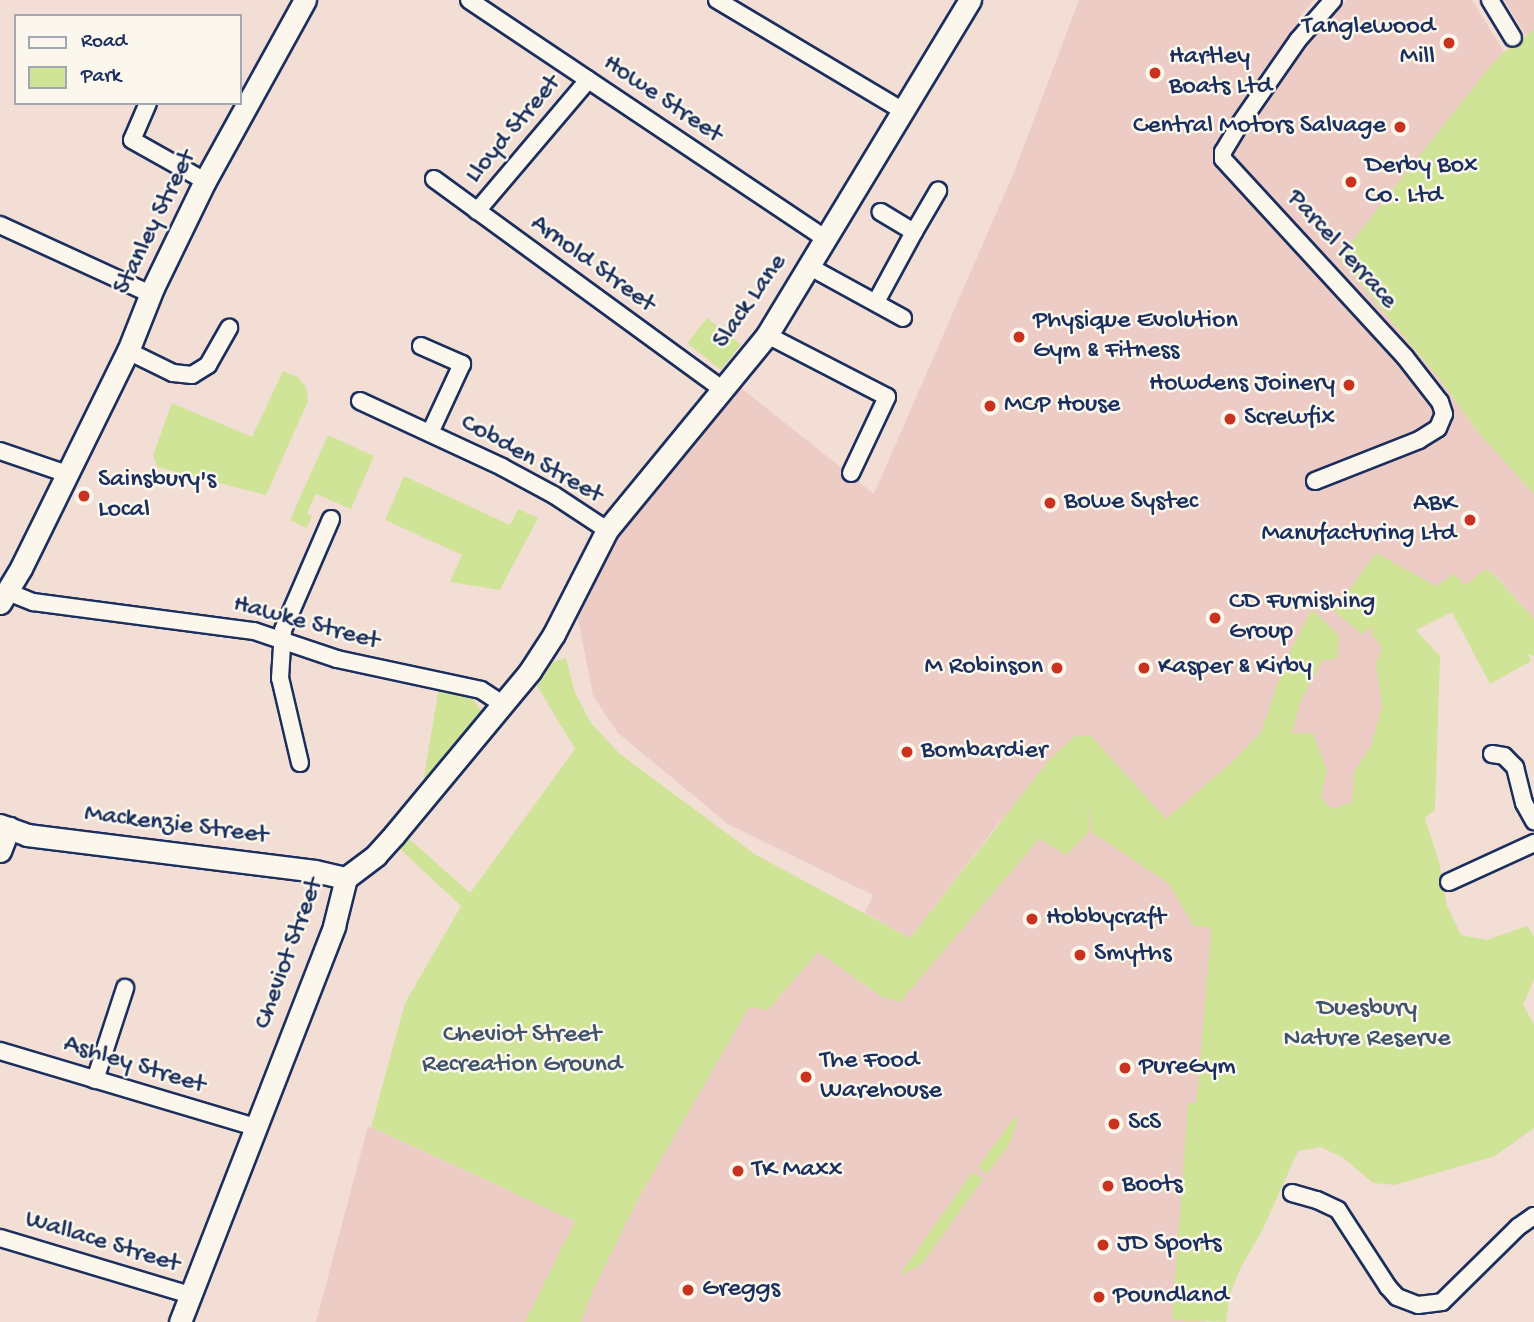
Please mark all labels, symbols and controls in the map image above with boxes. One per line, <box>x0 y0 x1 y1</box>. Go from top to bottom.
place label: Tanglewood Mill <box>1302 12 1435 74</box>
legend <box>14 14 242 105</box>
text: Road <box>81 30 127 55</box>
marker: Tanglewood Mill <box>1441 35 1457 51</box>
place label: Hartley Boats Ltd <box>1169 42 1272 104</box>
street label: Howe Street <box>596 49 728 151</box>
text: Park <box>81 65 121 90</box>
marker: Hartley Boats Ltd <box>1147 65 1163 81</box>
street label: Lloyd Street <box>460 69 568 191</box>
place label: Central Motors Salvage <box>1133 111 1386 143</box>
marker: Central Motors Salvage <box>1392 119 1408 135</box>
street label: Stanley Street <box>108 146 204 300</box>
place label: Derby Box Co. Ltd <box>1365 151 1478 212</box>
marker: Derby Box Co. Ltd <box>1343 174 1359 190</box>
street label: Parcel Terrace <box>1279 184 1403 316</box>
street label: Arnold Street <box>523 209 661 321</box>
street label: Slack Lane <box>707 249 795 355</box>
place label: Physique Evolution Gym & Fitness <box>1033 306 1238 368</box>
marker: Physique Evolution Gym & Fitness <box>1011 329 1027 345</box>
place label: Howdens Joinery <box>1149 369 1335 401</box>
marker: Howdens Joinery <box>1341 377 1357 393</box>
place label: MCP House <box>1004 390 1120 422</box>
marker: MCP House <box>982 398 998 414</box>
place label: Screwfix <box>1244 403 1335 435</box>
street label: Cobden Street <box>454 408 608 512</box>
marker: Screwfix <box>1222 411 1238 427</box>
place label: Sainsbury's Local <box>98 465 216 526</box>
place label: Bowe Systec <box>1064 487 1198 519</box>
marker: Sainsbury's Local <box>76 488 92 504</box>
place label: ABK Manufacturing Ltd <box>1261 489 1456 550</box>
marker: Bowe Systec <box>1042 495 1058 511</box>
marker: ABK Manufacturing Ltd <box>1462 512 1478 528</box>
place label: CD Furnishing Group <box>1229 587 1375 648</box>
street label: Hawke Street <box>230 590 382 658</box>
marker: CD Furnishing Group <box>1207 610 1223 626</box>
place label: M Robinson <box>925 652 1043 684</box>
place label: Kasper & Kirby <box>1158 652 1312 684</box>
marker: M Robinson <box>1049 660 1065 676</box>
marker: Kasper & Kirby <box>1136 660 1152 676</box>
place label: Bombardier <box>921 736 1047 768</box>
marker: Bombardier <box>899 744 915 760</box>
street label: Mackenzie Street <box>82 799 270 853</box>
street label: Cheviot Street <box>248 874 332 1034</box>
place label: Hobbycraft <box>1046 903 1166 935</box>
marker: Hobbycraft <box>1024 911 1040 927</box>
place label: Smyths <box>1094 939 1171 971</box>
marker: Smyths <box>1072 947 1088 963</box>
park label: Duesbury Nature Reserve <box>1283 994 1451 1056</box>
park label: Cheviot Street Recreation Ground <box>422 1020 622 1082</box>
street label: Ashley Street <box>59 1030 209 1102</box>
place label: The Food Warehouse <box>820 1046 942 1108</box>
place label: PureGym <box>1139 1052 1236 1084</box>
marker: PureGym <box>1117 1060 1133 1076</box>
marker: The Food Warehouse <box>798 1069 814 1085</box>
place label: ScS <box>1128 1108 1161 1140</box>
marker: ScS <box>1106 1116 1122 1132</box>
place label: TK Maxx <box>752 1155 842 1187</box>
marker: TK Maxx <box>730 1163 746 1179</box>
place label: Boots <box>1122 1170 1182 1202</box>
marker: Boots <box>1100 1178 1116 1194</box>
street label: Wallace Street <box>21 1205 183 1281</box>
place label: JD Sports <box>1117 1229 1222 1261</box>
marker: JD Sports <box>1095 1237 1111 1253</box>
place label: Greggs <box>702 1274 780 1306</box>
place label: Poundland <box>1113 1281 1228 1313</box>
marker: Greggs <box>680 1282 696 1298</box>
marker: Poundland <box>1091 1289 1107 1305</box>

